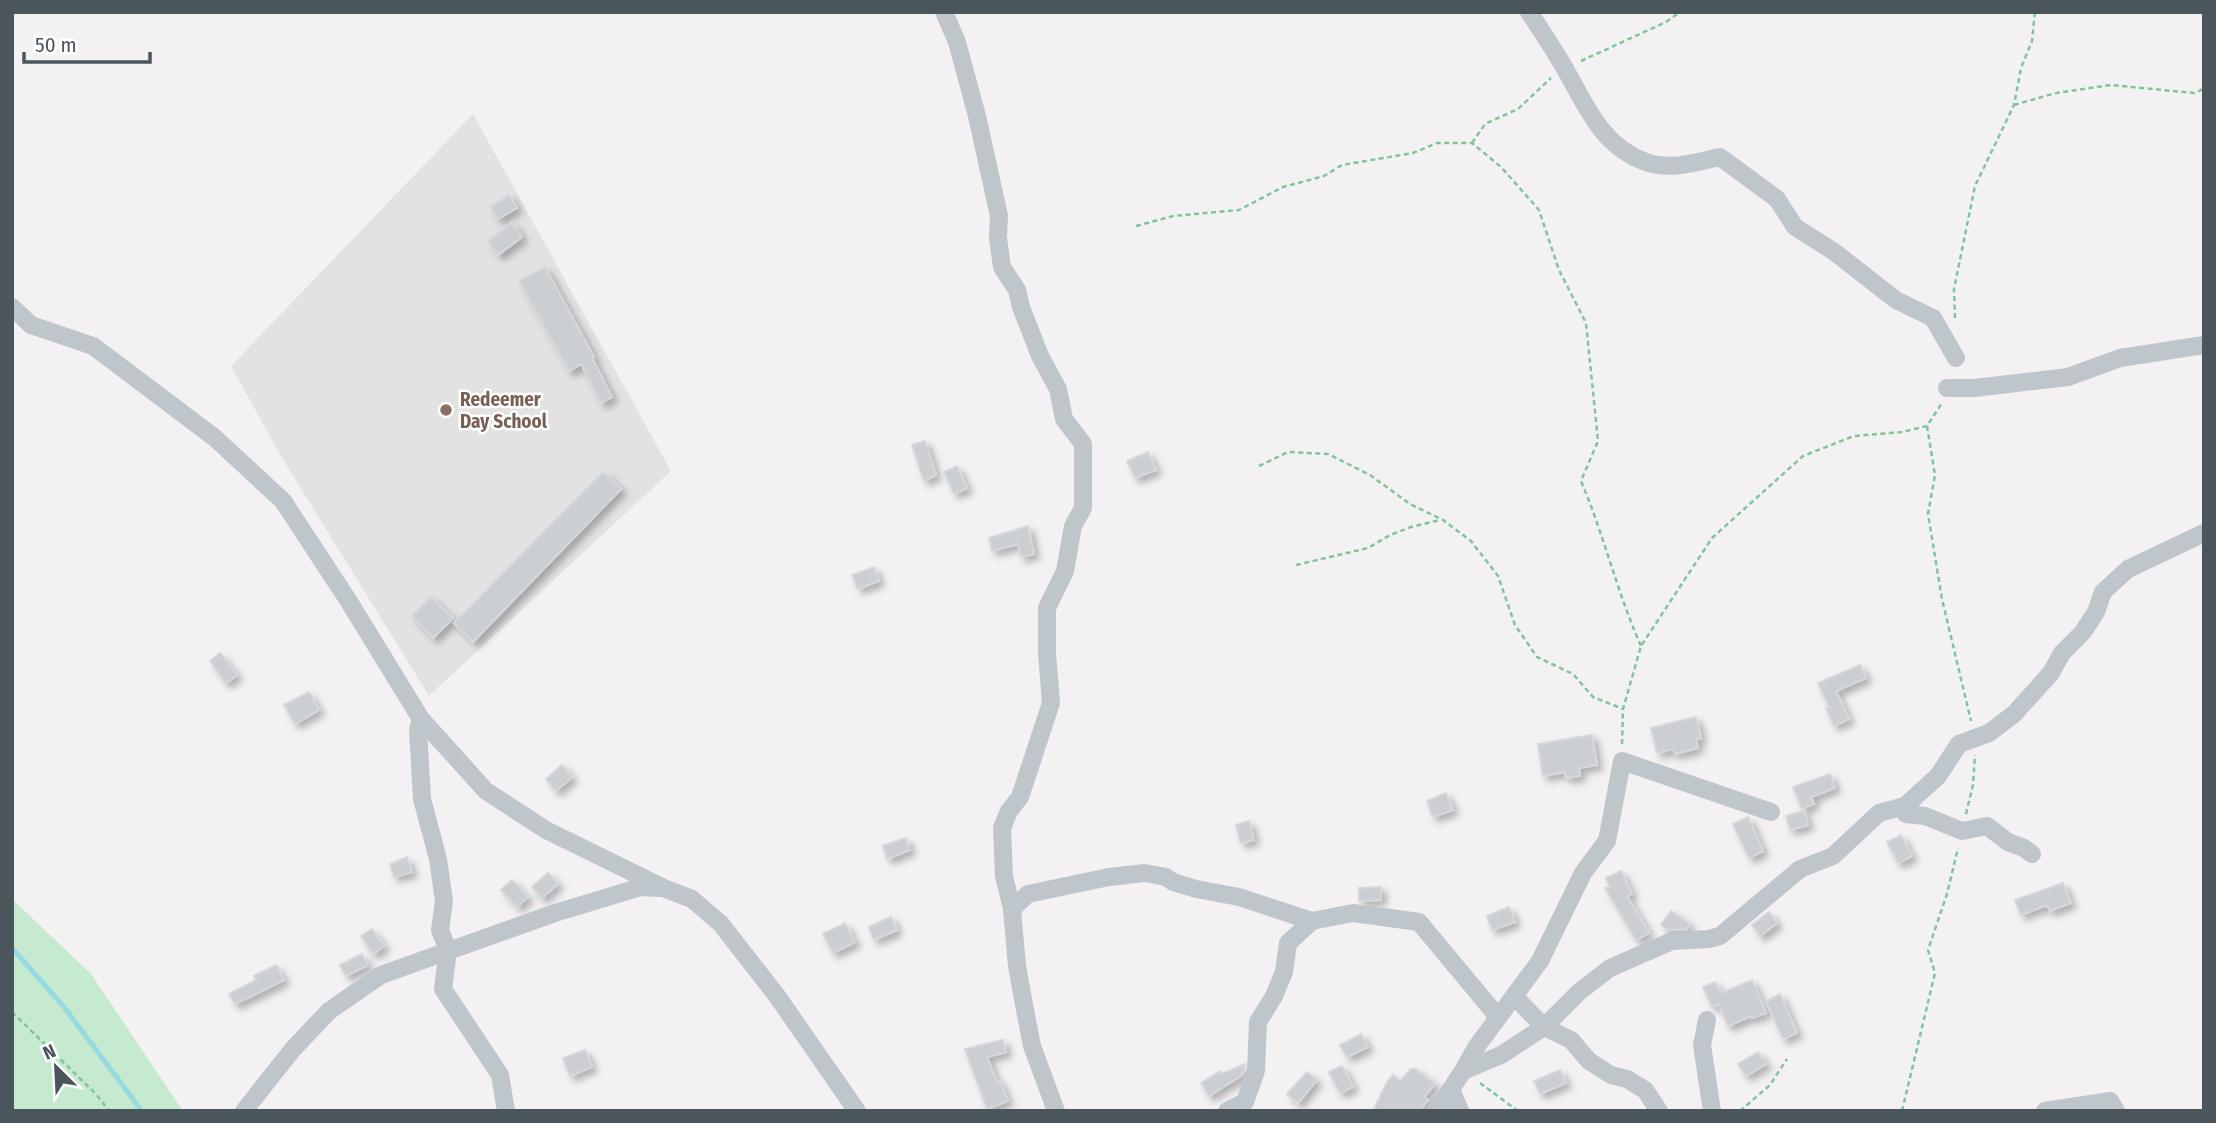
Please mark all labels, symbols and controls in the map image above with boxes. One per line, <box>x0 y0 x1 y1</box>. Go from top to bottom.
scale bar <box>24 21 150 65</box>
text: 50 m <box>35 32 77 58</box>
place label: Redeemer Day School <box>460 388 548 433</box>
marker: Redeemer Day School <box>438 402 454 418</box>
north arrow <box>21 1032 91 1102</box>
text: N <box>39 1039 59 1065</box>

